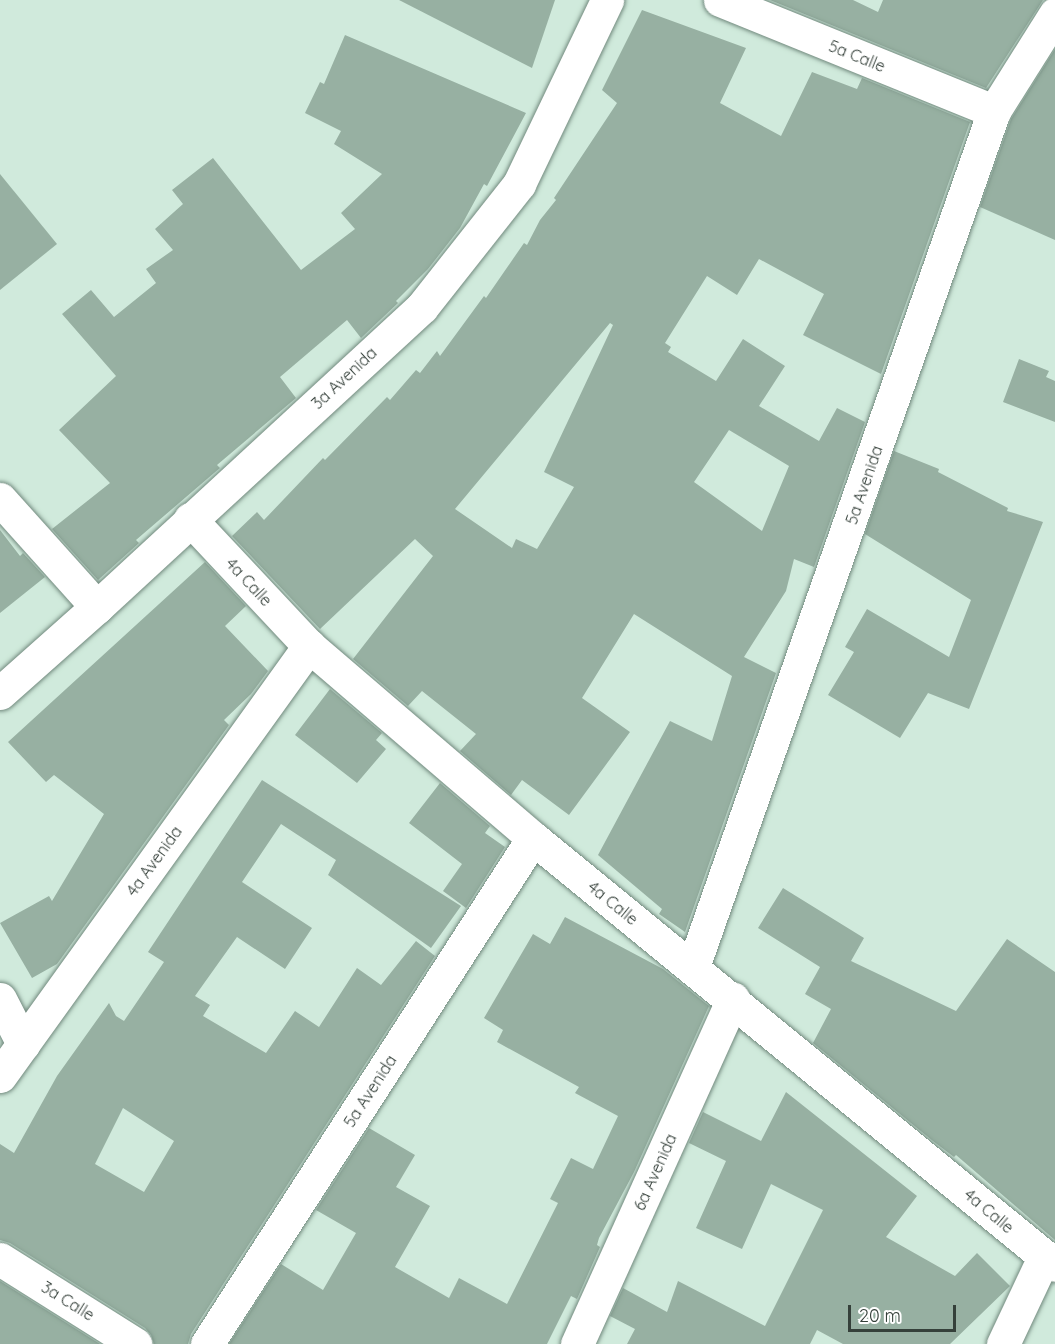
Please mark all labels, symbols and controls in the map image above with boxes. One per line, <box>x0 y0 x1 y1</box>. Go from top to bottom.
street label: 5a Calle <box>826 36 888 76</box>
street label: 3a Avenida <box>308 343 380 413</box>
street label: 5a Avenida <box>842 443 886 527</box>
street label: 4a Calle <box>222 554 276 610</box>
street label: 4a Avenida <box>122 822 186 900</box>
street label: 4a Calle <box>584 877 642 929</box>
street label: 5a Avenida <box>340 1051 400 1131</box>
street label: 6a Avenida <box>630 1131 680 1213</box>
street label: 4a Calle <box>960 1185 1018 1237</box>
street label: 3a Calle <box>38 1277 98 1325</box>
scale bar <box>851 1293 959 1331</box>
text: 20 m <box>859 1304 901 1327</box>

